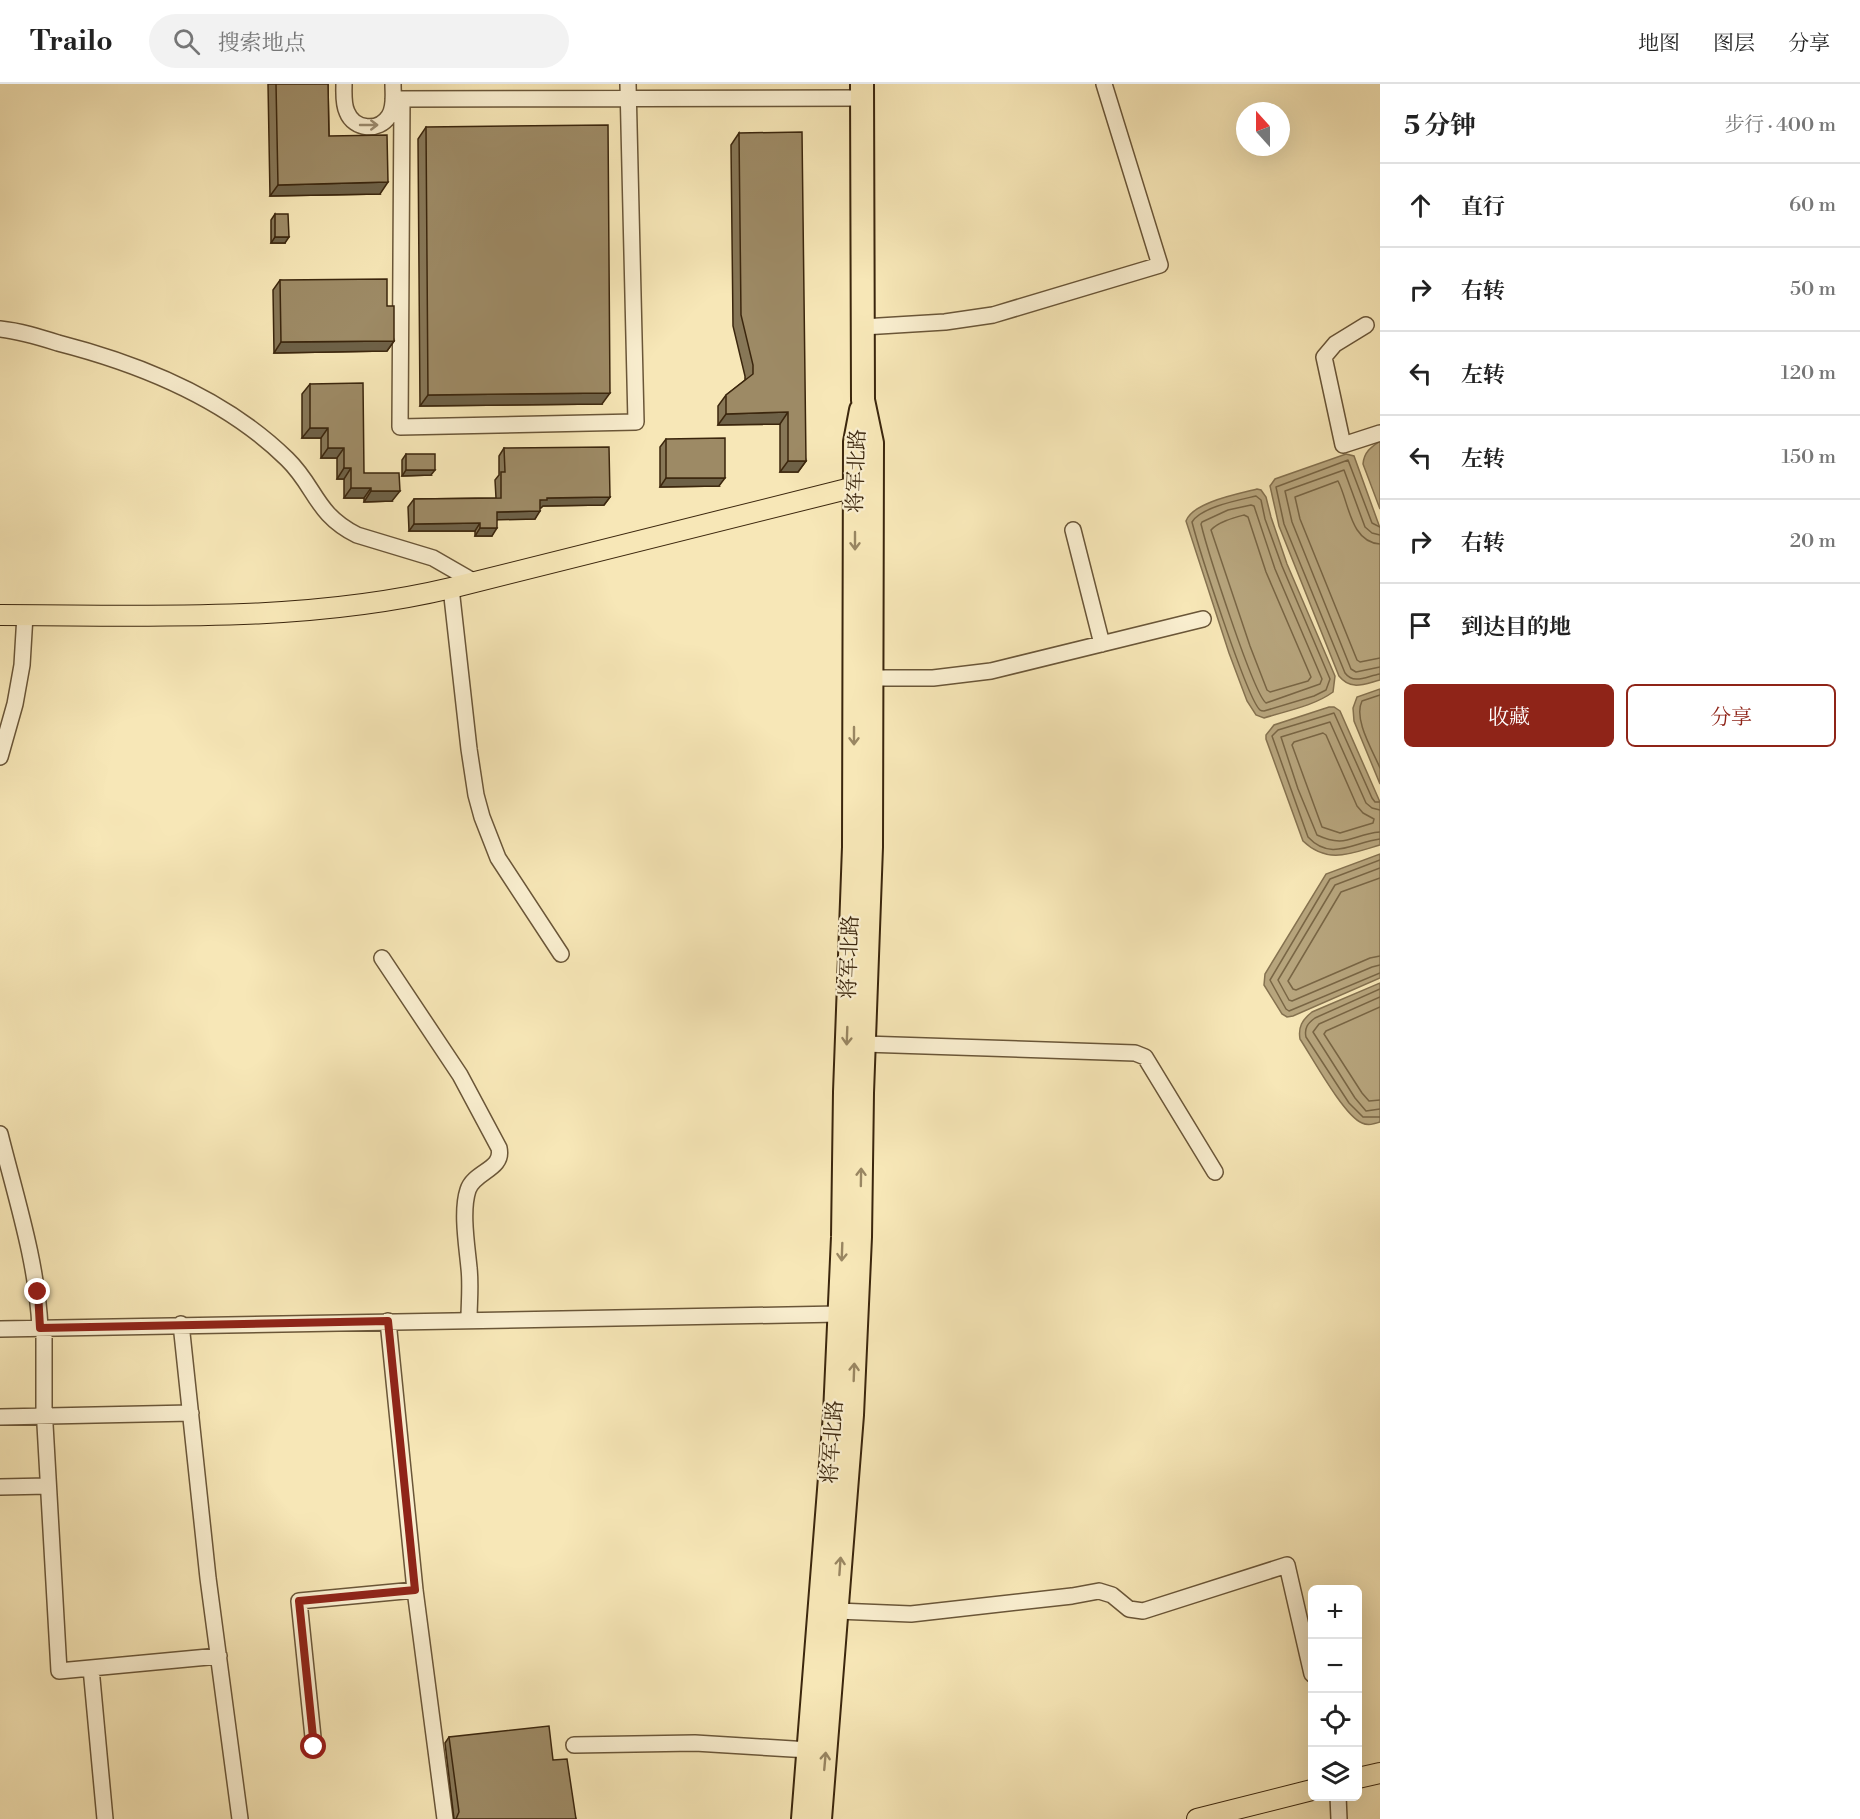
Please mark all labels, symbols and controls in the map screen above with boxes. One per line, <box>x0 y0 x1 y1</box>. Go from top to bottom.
search box <box>149 14 569 68</box>
text: Trailo <box>30 24 113 59</box>
icon: search <box>170 25 203 58</box>
text: 搜索地点 <box>218 30 306 57</box>
text: 地图 <box>1638 31 1680 57</box>
text: 图层 <box>1713 31 1755 57</box>
text: 分享 <box>1788 31 1830 57</box>
north arrow <box>1236 102 1290 156</box>
text: 5 分钟 <box>1404 110 1476 142</box>
text: 步行 · 400 m <box>1724 113 1836 138</box>
one-way arrow <box>359 119 378 131</box>
icon: ahead <box>1404 189 1437 222</box>
text: 60 m <box>1789 193 1836 218</box>
text: 直行 <box>1461 194 1505 221</box>
icon: right <box>1404 273 1437 306</box>
text: 50 m <box>1790 277 1836 302</box>
text: 右转 <box>1461 278 1505 305</box>
icon: left <box>1404 357 1437 390</box>
text: 120 m <box>1781 361 1836 386</box>
text: 左转 <box>1461 362 1505 389</box>
street label: 将军北路 <box>843 429 871 513</box>
icon: left <box>1404 441 1437 474</box>
text: 150 m <box>1781 445 1836 470</box>
text: 左转 <box>1461 446 1505 473</box>
icon: right <box>1404 525 1437 558</box>
text: 20 m <box>1790 529 1836 554</box>
text: 右转 <box>1461 530 1505 557</box>
one-way arrow <box>849 531 861 551</box>
icon: arrive <box>1404 609 1437 642</box>
text: 到达目的地 <box>1461 614 1571 641</box>
button: 收藏 <box>1404 684 1614 747</box>
button: 分享 <box>1626 684 1836 747</box>
one-way arrow <box>848 726 860 746</box>
street label: 将军北路 <box>836 915 864 999</box>
one-way arrow <box>842 1026 853 1046</box>
one-way arrow <box>855 1167 867 1187</box>
one-way arrow <box>837 1242 848 1262</box>
route end <box>24 1278 50 1304</box>
one-way arrow <box>848 1362 860 1382</box>
street label: 将军北路 <box>817 1399 849 1485</box>
one-way arrow <box>835 1557 846 1577</box>
map controls <box>1308 1585 1362 1801</box>
button: + <box>1308 1585 1362 1639</box>
button: − <box>1308 1639 1362 1693</box>
button: locate <box>1308 1693 1362 1747</box>
route start <box>300 1733 326 1759</box>
button: layers <box>1308 1747 1362 1801</box>
one-way arrow <box>820 1751 831 1771</box>

